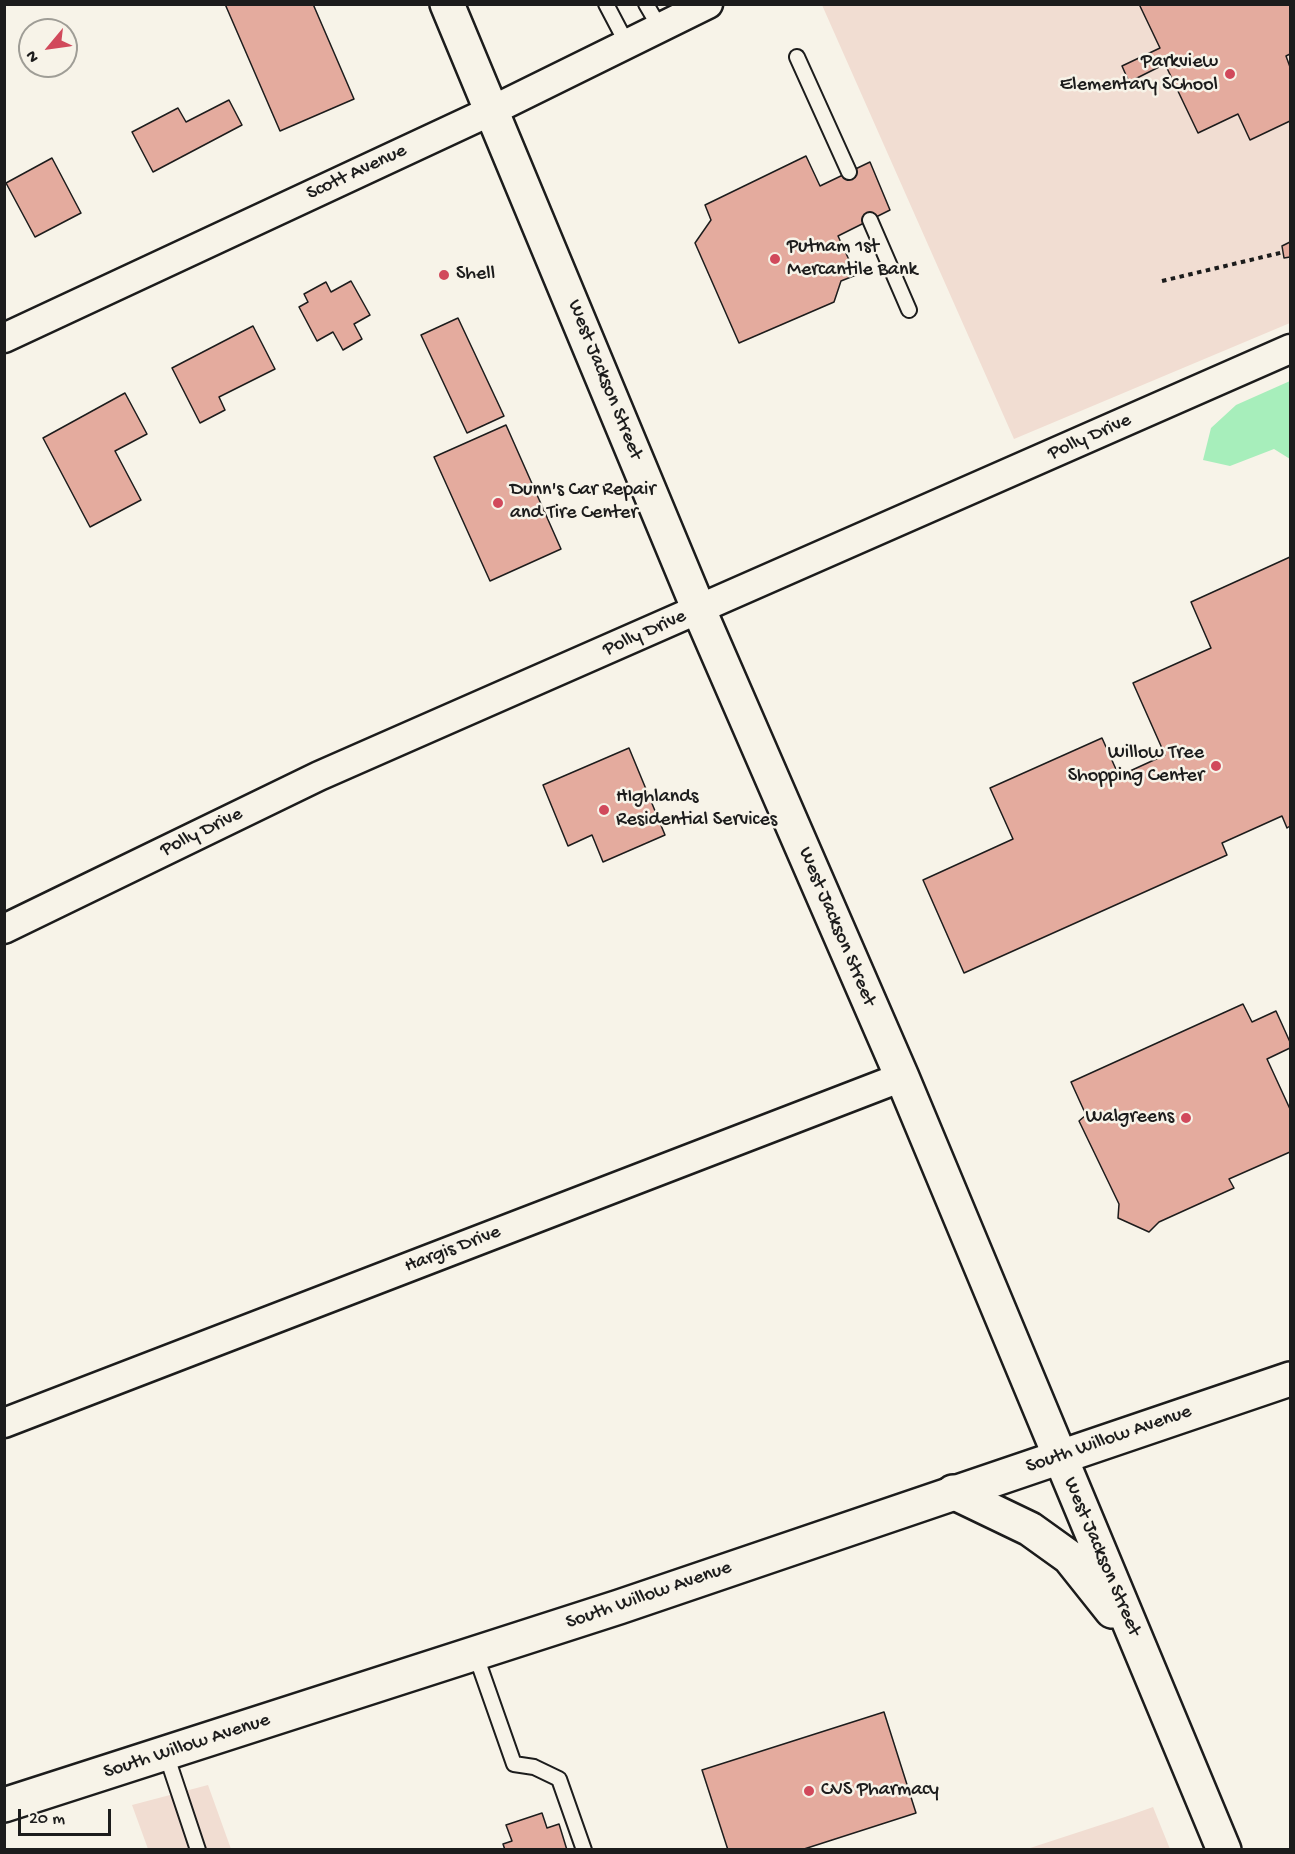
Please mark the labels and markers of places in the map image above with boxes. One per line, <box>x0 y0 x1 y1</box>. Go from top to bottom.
place label: Parkview Elementary SChool <box>1060 51 1218 98</box>
marker: Parkview Elementary SChool <box>1223 67 1237 81</box>
place label: Putnam 1st Mercantile Bank <box>787 236 917 283</box>
marker: Putnam 1st Mercantile Bank <box>768 252 782 266</box>
place label: Shell <box>456 263 495 287</box>
marker: Shell <box>437 268 451 282</box>
place label: Dunn's Car Repair and Tire Center <box>510 479 656 526</box>
marker: Dunn's Car Repair and Tire Center <box>491 496 505 510</box>
place label: Willow Tree Shopping Center <box>1068 742 1204 789</box>
marker: Willow Tree Shopping Center <box>1209 759 1223 773</box>
place label: HIghlands Residential Services <box>616 786 777 833</box>
marker: HIghlands Residential Services <box>597 803 611 817</box>
place label: Walgreens <box>1086 1106 1174 1130</box>
marker: Walgreens <box>1179 1111 1193 1125</box>
place label: CVS Pharmacy <box>821 1779 939 1803</box>
marker: CVS Pharmacy <box>802 1784 816 1798</box>

